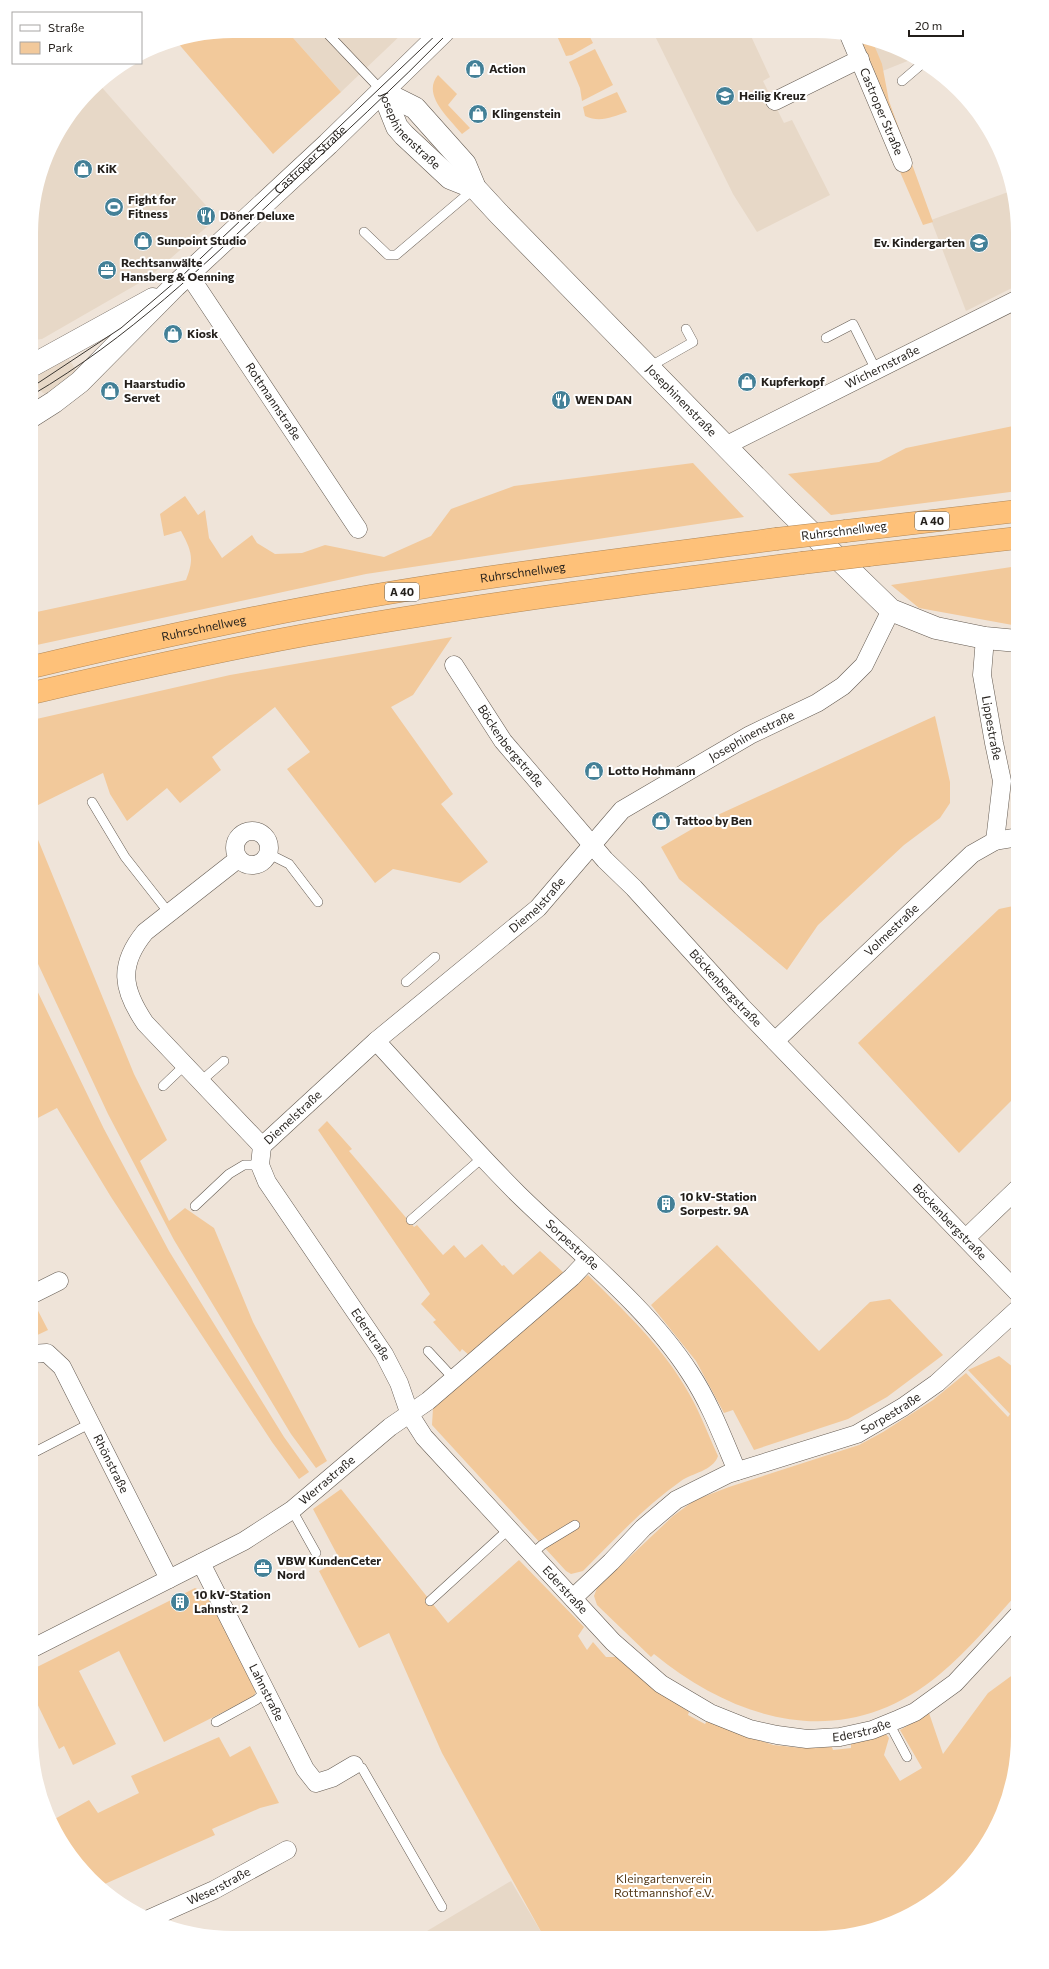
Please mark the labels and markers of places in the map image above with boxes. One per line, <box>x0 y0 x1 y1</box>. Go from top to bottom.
shop icon: Action <box>464 58 486 80</box>
place label: Action <box>489 61 526 75</box>
school or university icon: Heilig Kreuz <box>714 85 736 107</box>
place label: Heilig Kreuz <box>739 88 806 102</box>
shop icon: Klingenstein <box>467 103 489 125</box>
place label: Klingenstein <box>492 106 561 120</box>
shop icon: KiK <box>72 158 94 180</box>
place label: KiK <box>97 161 118 175</box>
place label: Fight for Fitness <box>128 192 176 220</box>
sports icon: Fight for Fitness <box>103 196 125 218</box>
restaurant icon: Döner Deluxe <box>195 205 217 227</box>
place label: Döner Deluxe <box>220 208 295 222</box>
shop icon: Sunpoint Studio <box>132 230 154 252</box>
school or university icon: Ev. Kindergarten <box>968 232 990 254</box>
place label: Sunpoint Studio <box>157 233 246 247</box>
place label: Ev. Kindergarten <box>874 235 965 249</box>
place label: Rechtsanwälte Hansberg & Oenning <box>121 255 235 283</box>
office icon: Rechtsanwälte Hansberg & Oenning <box>96 259 118 281</box>
shop icon: Kiosk <box>162 323 184 345</box>
place label: Kiosk <box>187 326 218 340</box>
shop icon: Kupferkopf <box>736 371 758 393</box>
place label: Kupferkopf <box>761 374 825 388</box>
place label: Haarstudio Servet <box>124 376 185 404</box>
shop icon: Haarstudio Servet <box>99 380 121 402</box>
restaurant icon: WEN DAN <box>550 389 572 411</box>
place label: WEN DAN <box>575 392 632 406</box>
shop icon: Lotto Hohmann <box>583 760 605 782</box>
place label: Lotto Hohmann <box>608 763 695 777</box>
shop icon: Tattoo by Ben <box>650 810 672 832</box>
place label: Tattoo by Ben <box>675 813 752 827</box>
place label: 10 kV-Station Sorpestr. 9A <box>680 1189 757 1217</box>
building icon: 10 kV-Station Sorpestr. 9A <box>655 1193 677 1215</box>
place label: VBW KundenCeter Nord <box>277 1553 381 1581</box>
office icon: VBW KundenCeter Nord <box>252 1557 274 1579</box>
place label: 10 kV-Station Lahnstr. 2 <box>194 1587 271 1615</box>
building icon: 10 kV-Station Lahnstr. 2 <box>169 1591 191 1613</box>

